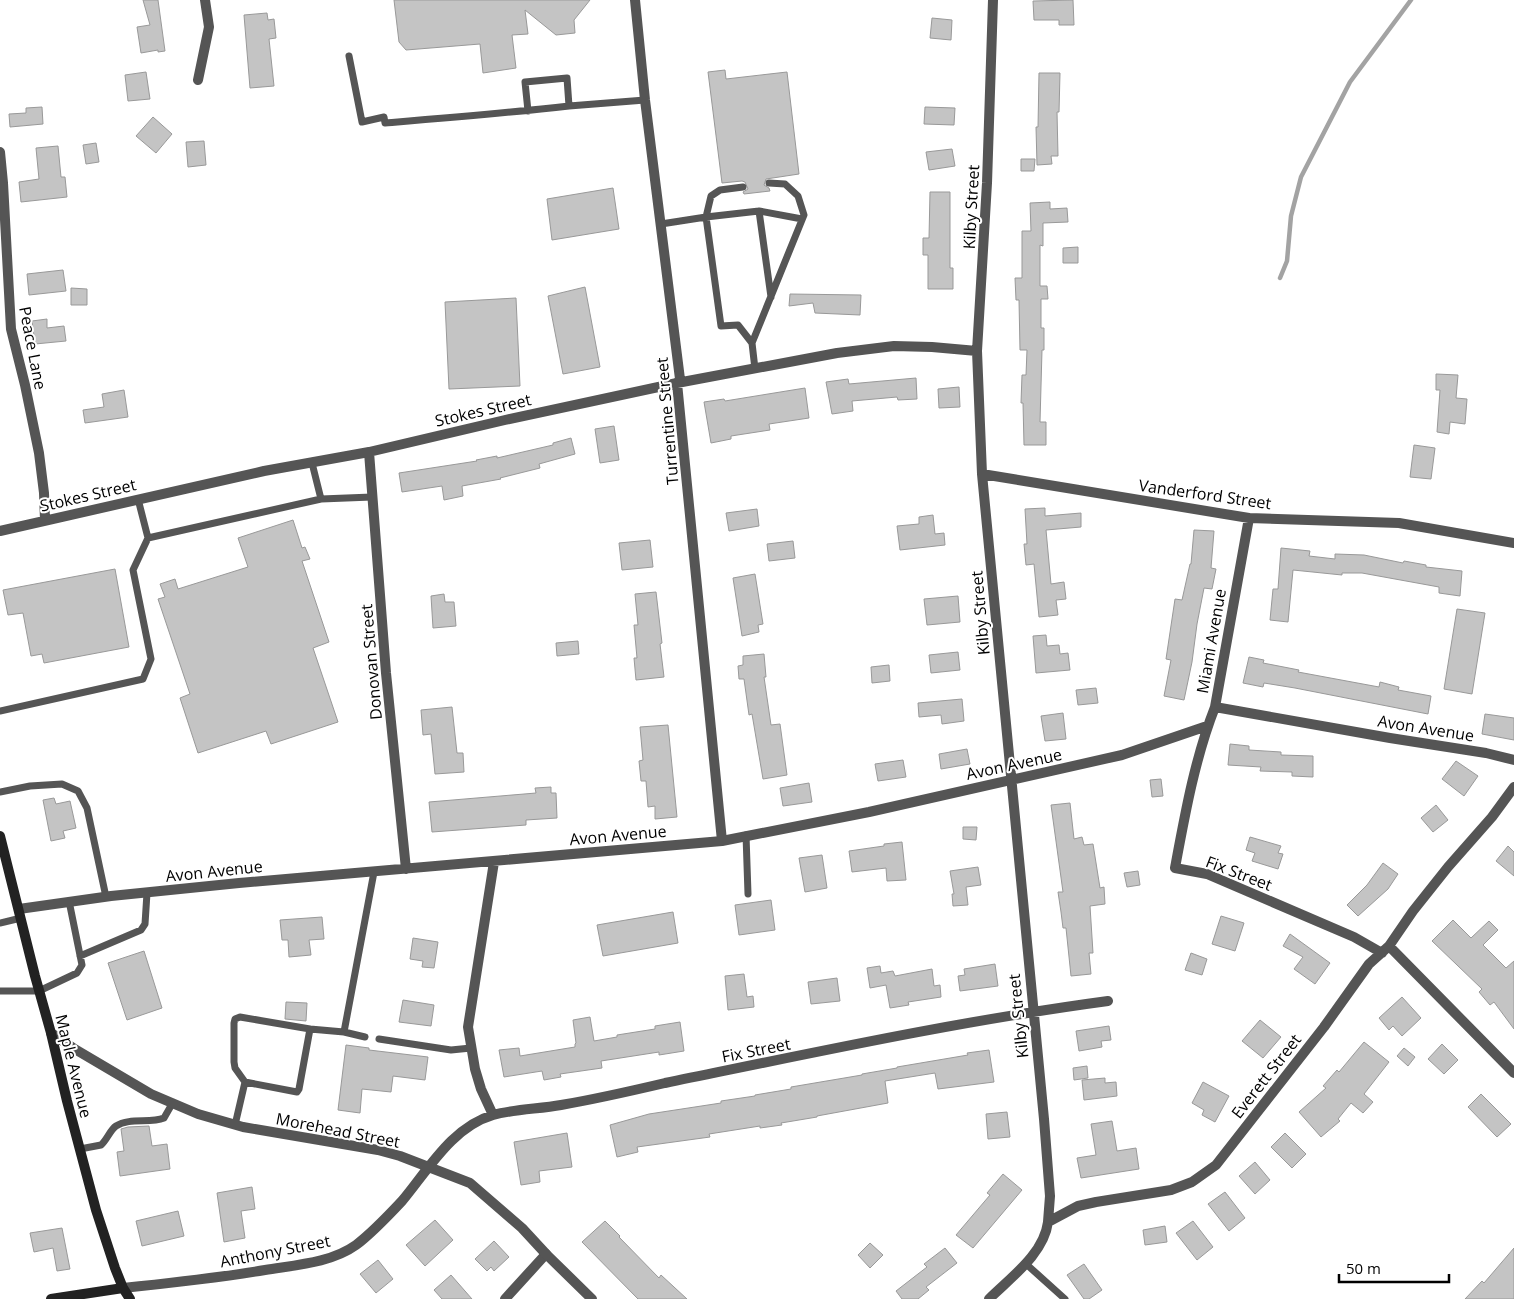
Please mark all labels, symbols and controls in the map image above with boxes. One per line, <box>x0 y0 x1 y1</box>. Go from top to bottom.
street label: Kilby Street <box>958 164 984 250</box>
street label: Peace Lane <box>14 305 52 392</box>
street label: Turrentine Street <box>650 356 684 486</box>
street label: Stokes Street <box>433 388 533 432</box>
street label: Stokes Street <box>38 473 138 517</box>
street label: Vanderford Street <box>1137 474 1273 514</box>
street label: Kilby Street <box>965 570 995 656</box>
street label: Miami Avenue <box>1191 587 1231 695</box>
street label: Donovan Street <box>355 603 387 721</box>
street label: Avon Avenue <box>1376 710 1476 746</box>
street label: Avon Avenue <box>964 743 1064 785</box>
street label: Avon Avenue <box>569 820 667 850</box>
street label: Fix Street <box>1203 850 1276 896</box>
street label: Avon Avenue <box>164 855 264 887</box>
street label: Kilby Street <box>1003 973 1033 1059</box>
street label: Maple Avenue <box>51 1012 97 1120</box>
street label: Everett Street <box>1226 1029 1306 1123</box>
street label: Fix Street <box>720 1033 793 1067</box>
street label: Morehead Street <box>274 1107 402 1153</box>
street label: Anthony Street <box>218 1229 332 1272</box>
scale bar <box>1339 1252 1449 1284</box>
text: 50 m <box>1346 1258 1381 1278</box>

